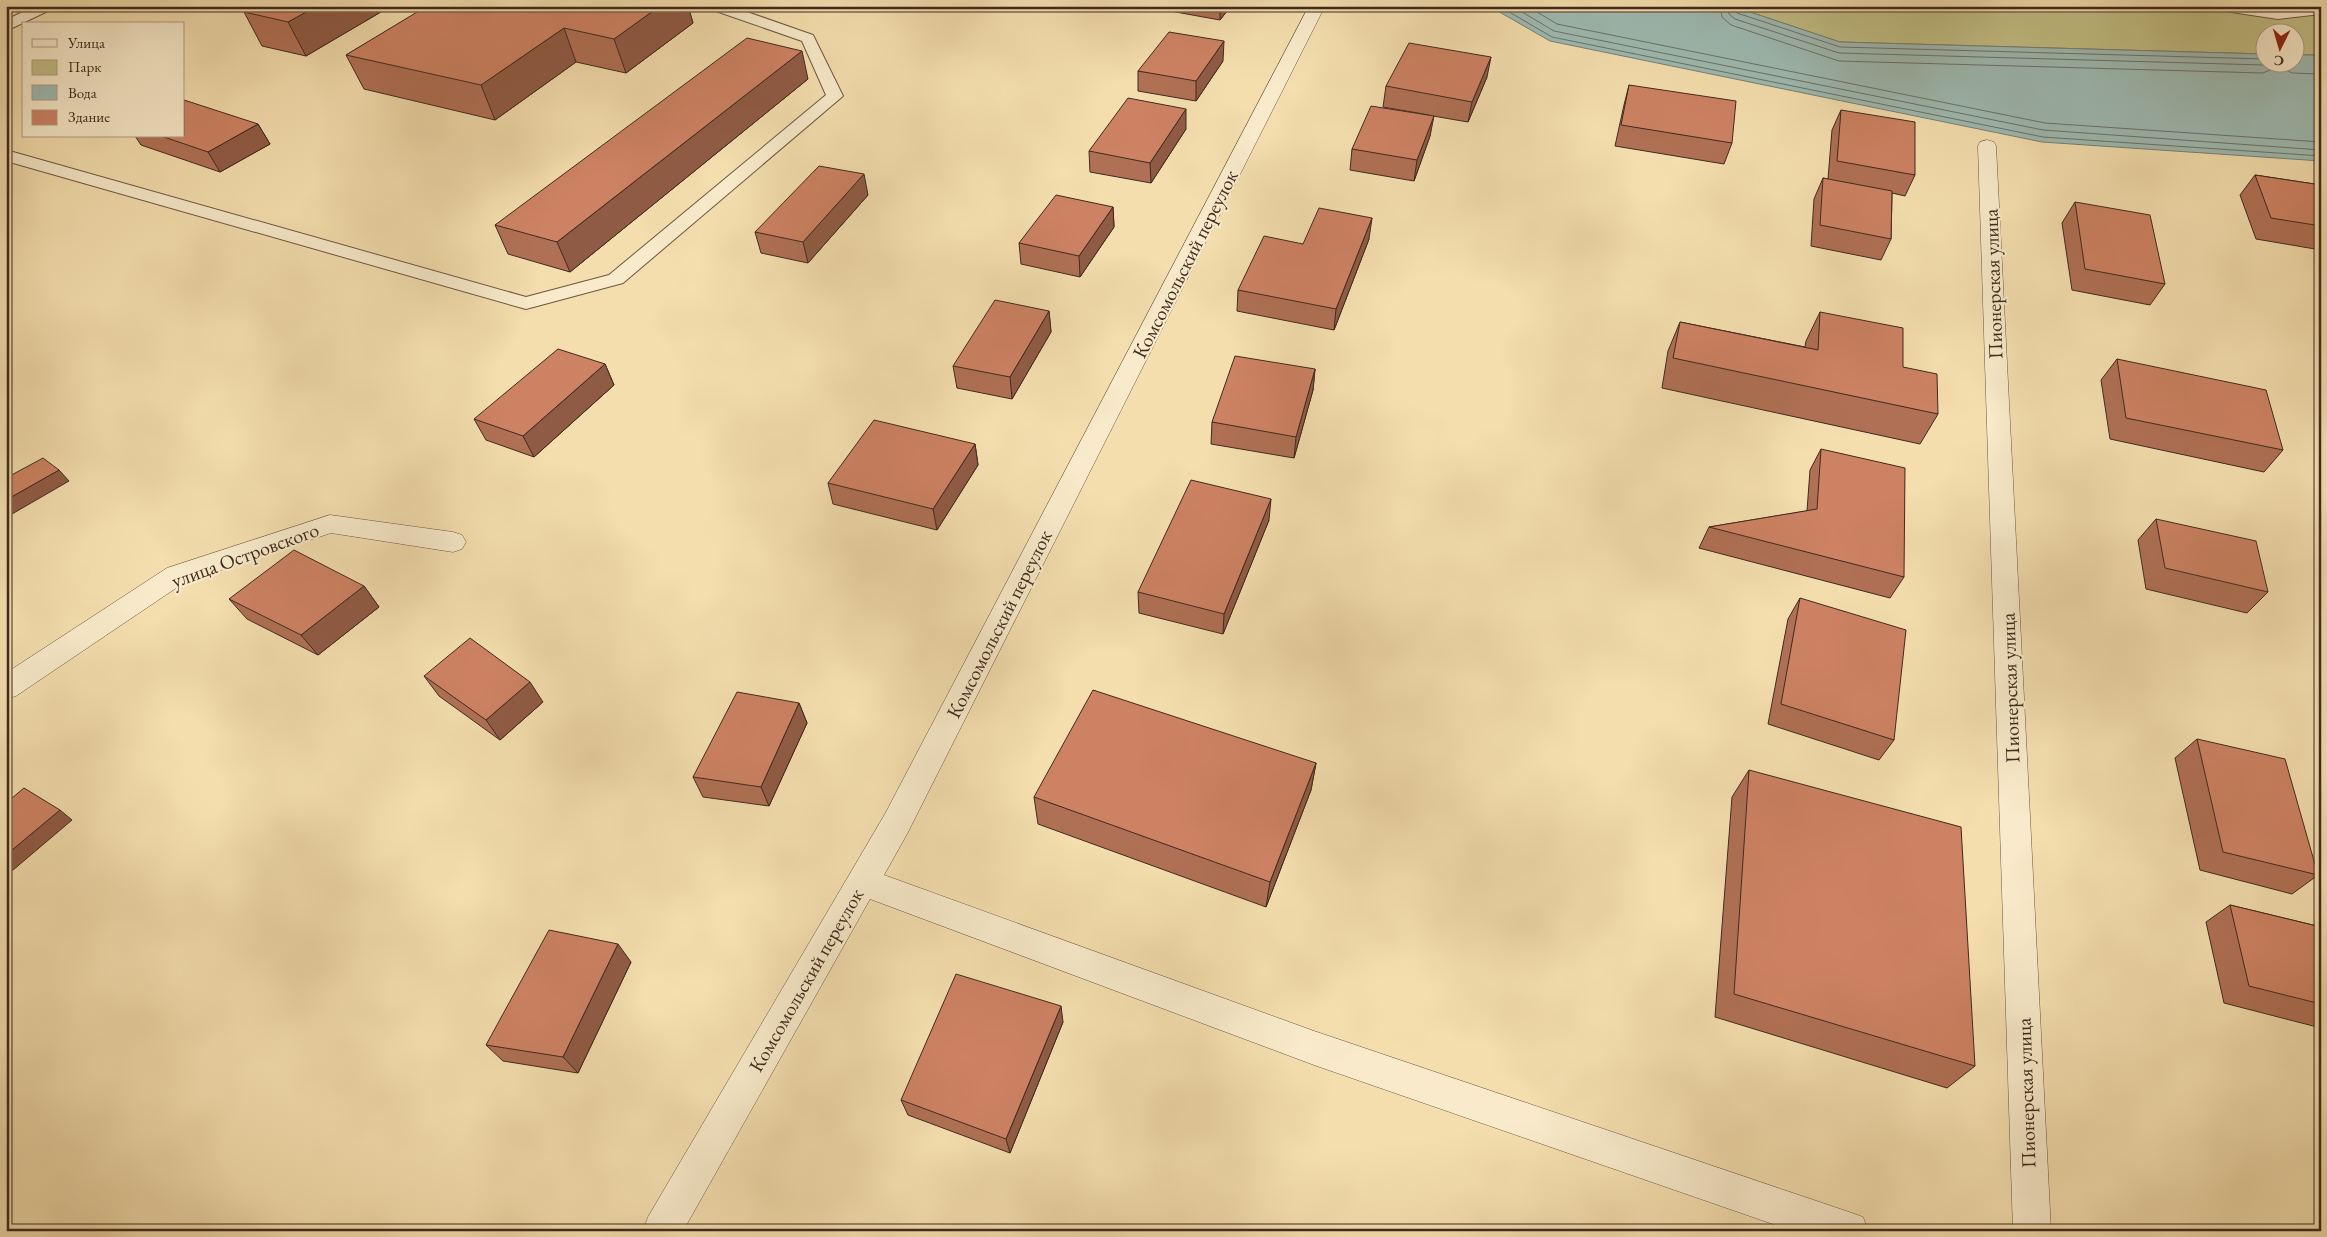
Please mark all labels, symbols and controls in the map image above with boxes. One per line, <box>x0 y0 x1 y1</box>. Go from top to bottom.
legend <box>22 22 185 138</box>
north arrow <box>2254 22 2304 72</box>
text: Улица <box>67 33 105 52</box>
text: С <box>2273 52 2285 70</box>
text: Парк <box>68 57 101 76</box>
text: Вода <box>68 83 97 102</box>
text: Здание <box>68 107 110 126</box>
street label: Комсомольский переулок <box>1126 165 1244 363</box>
street label: Пионерская улица <box>1977 208 2009 360</box>
street label: улица Островского <box>168 516 322 594</box>
street label: Комсомольский переулок <box>940 525 1058 723</box>
street label: Пионерская улица <box>1994 612 2026 764</box>
street label: Комсомольский переулок <box>743 883 869 1077</box>
street label: Пионерская улица <box>2010 1017 2042 1169</box>

